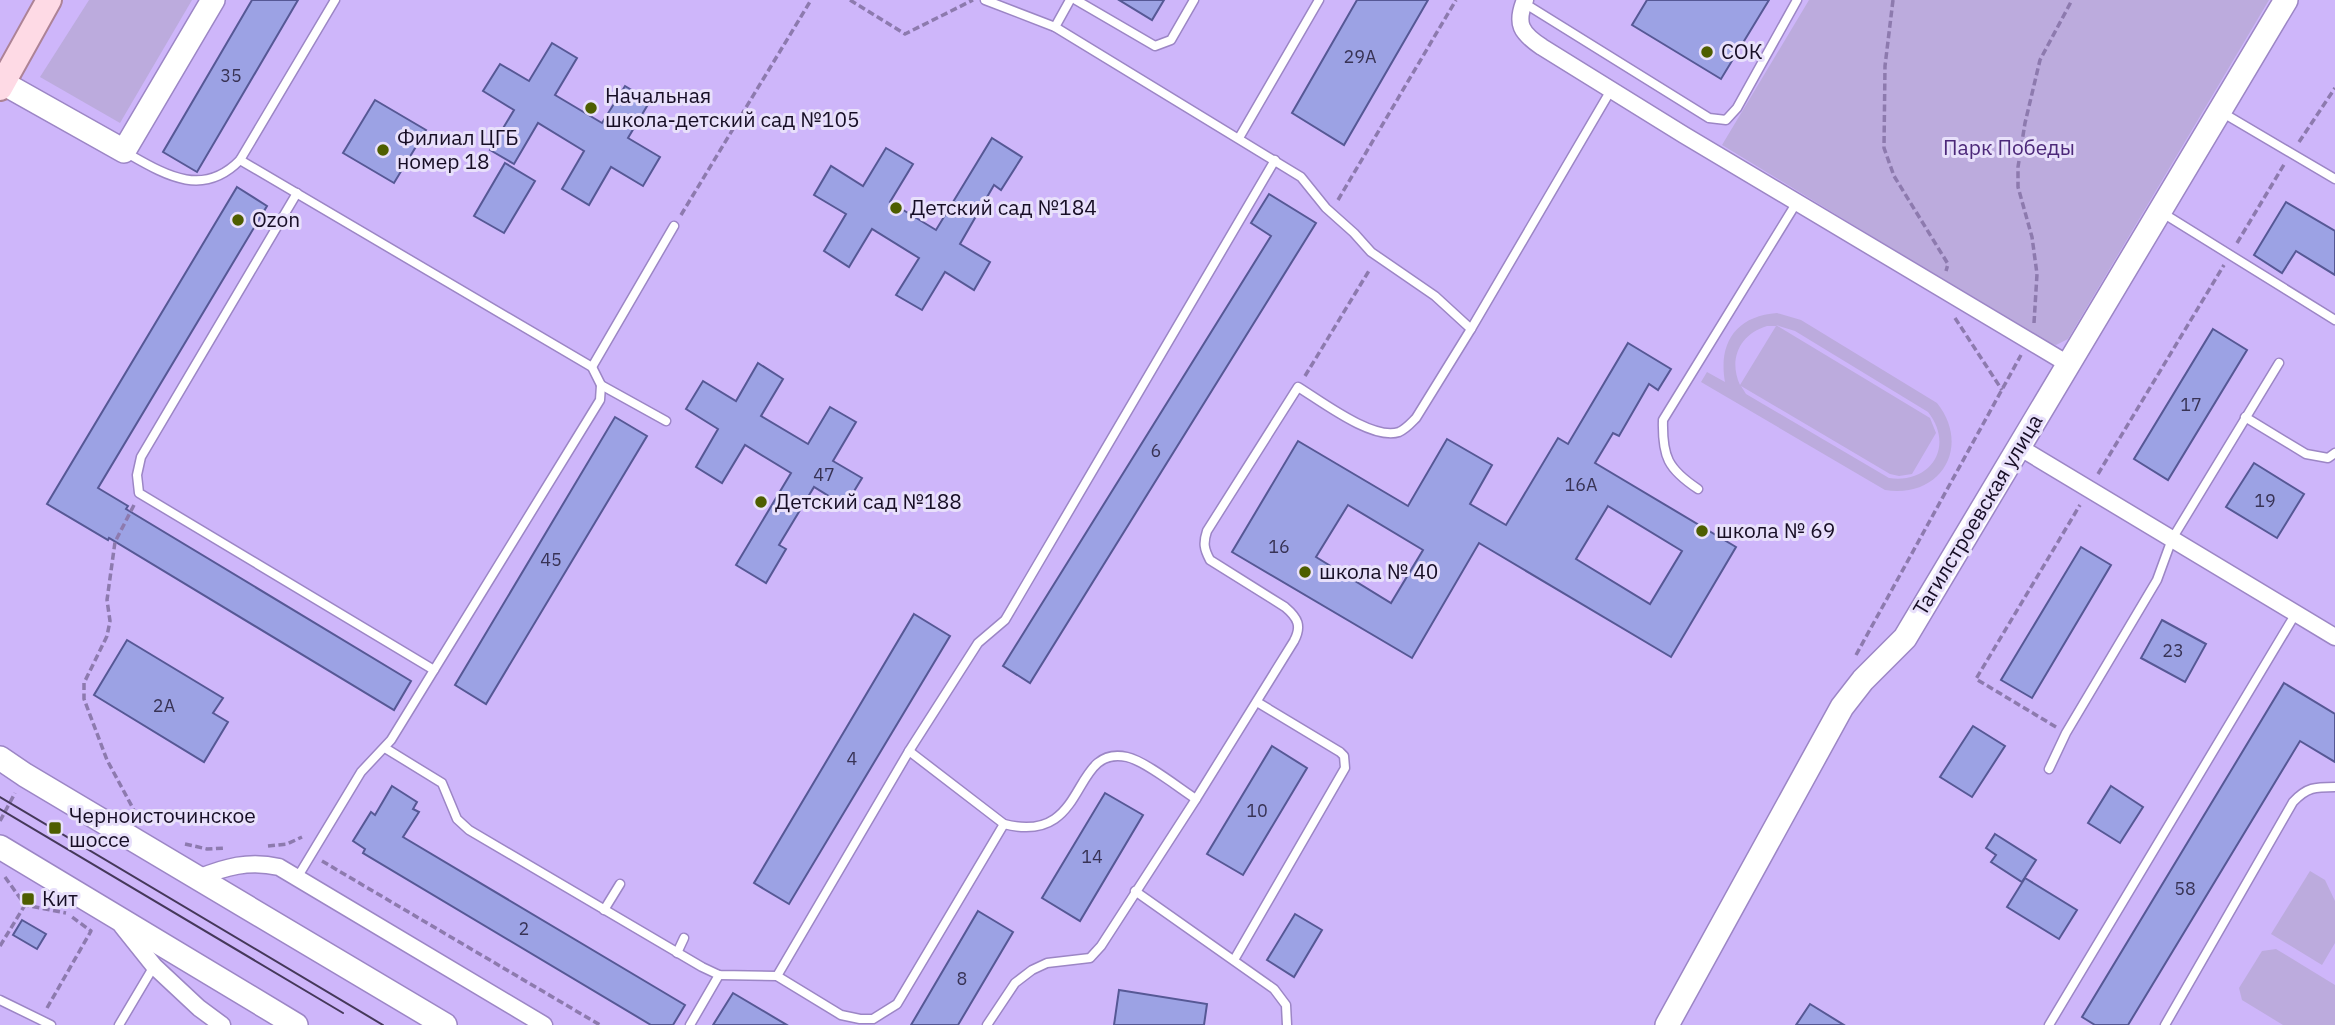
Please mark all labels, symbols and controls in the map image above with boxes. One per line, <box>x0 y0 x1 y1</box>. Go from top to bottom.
place label: СОК <box>1721 37 1763 65</box>
marker: СОК <box>1699 44 1715 60</box>
house number: 29А <box>1343 45 1377 68</box>
house number: 35 <box>220 64 242 87</box>
place label: Начальная школа-детский сад №105 <box>605 81 860 133</box>
marker: Начальная школа-детский сад №105 <box>583 100 599 116</box>
place label: Филиал ЦГБ номер 18 <box>397 123 519 175</box>
park label: Парк Победы <box>1943 133 2075 161</box>
marker: Филиал ЦГБ номер 18 <box>375 142 391 158</box>
place label: Детский сад №184 <box>910 193 1097 221</box>
marker: Детский сад №184 <box>888 200 904 216</box>
place label: Ozon <box>252 205 300 233</box>
marker: Ozon <box>230 212 246 228</box>
house number: 17 <box>2180 393 2202 416</box>
street label: Тагилстроевская улица <box>1906 409 2048 620</box>
house number: 6 <box>1151 439 1161 462</box>
house number: 47 <box>813 463 835 486</box>
house number: 16А <box>1564 473 1598 496</box>
place label: Детский сад №188 <box>775 487 962 515</box>
house number: 19 <box>2254 489 2276 512</box>
marker: Детский сад №188 <box>753 494 769 510</box>
place label: школа № 69 <box>1716 516 1835 544</box>
marker: школа № 69 <box>1694 523 1710 539</box>
house number: 16 <box>1268 535 1290 558</box>
house number: 45 <box>540 548 562 571</box>
place label: школа № 40 <box>1319 557 1438 585</box>
marker: школа № 40 <box>1297 564 1313 580</box>
house number: 23 <box>2162 639 2184 662</box>
house number: 2А <box>153 694 176 717</box>
house number: 4 <box>847 747 858 770</box>
house number: 10 <box>1246 799 1268 822</box>
place label: Черноисточинское шоссе <box>69 801 256 853</box>
marker: Черноисточинское шоссе <box>47 820 63 836</box>
house number: 14 <box>1081 845 1103 868</box>
house number: 58 <box>2174 877 2196 900</box>
place label: Кит <box>42 884 78 912</box>
marker: Кит <box>20 891 36 907</box>
house number: 2 <box>519 917 529 940</box>
house number: 8 <box>957 967 967 990</box>

